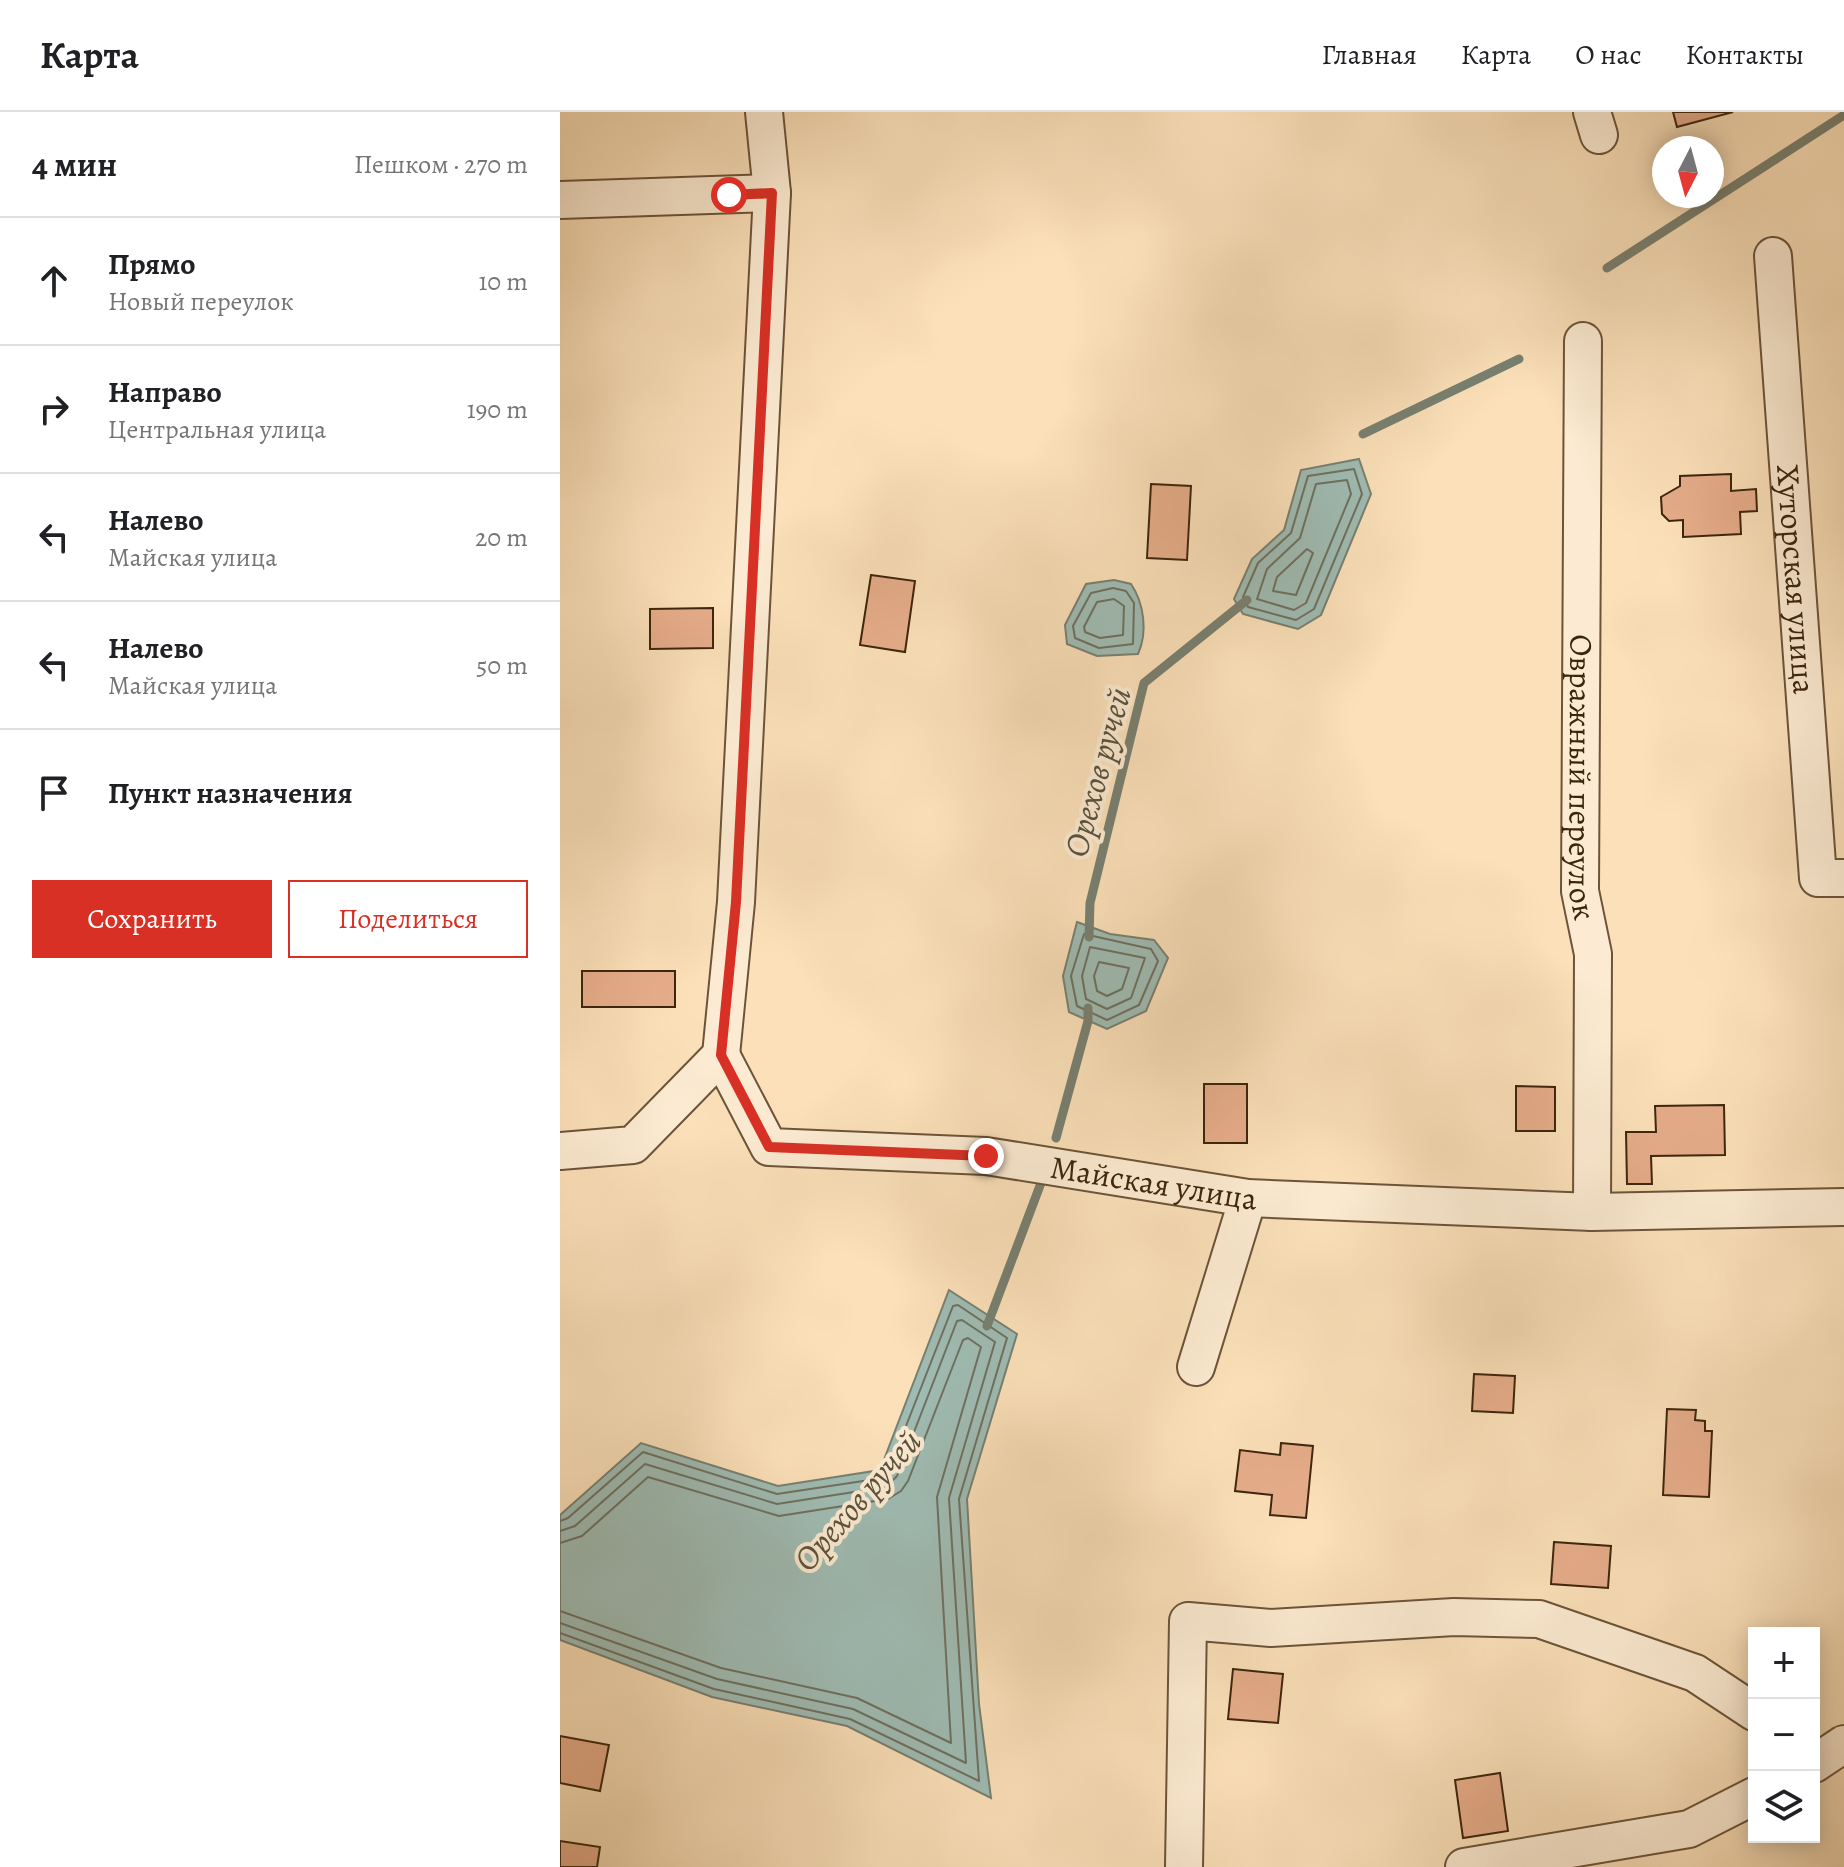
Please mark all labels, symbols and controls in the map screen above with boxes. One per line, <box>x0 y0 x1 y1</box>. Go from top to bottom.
text: Карта <box>40 29 139 81</box>
text: Главная <box>1321 36 1417 74</box>
text: Карта <box>1461 36 1531 74</box>
text: О нас <box>1575 36 1642 74</box>
text: Контакты <box>1686 36 1804 74</box>
north arrow <box>1652 136 1724 208</box>
text: 4 мин <box>32 141 117 188</box>
text: Пешком · 270 m <box>354 147 528 182</box>
route start <box>711 177 747 213</box>
text: Прямо <box>108 244 195 284</box>
icon: ahead <box>32 259 76 303</box>
text: 10 m <box>478 264 528 299</box>
text: Новый переулок <box>108 284 294 319</box>
text: Направо <box>108 372 222 412</box>
icon: right <box>32 387 76 431</box>
text: 190 m <box>467 392 528 427</box>
text: Центральная улица <box>108 412 326 447</box>
street label: Хуторская улица <box>1766 463 1827 696</box>
text: Налево <box>108 500 203 540</box>
icon: left <box>32 515 76 559</box>
text: 20 m <box>475 520 528 555</box>
text: Майская улица <box>108 540 277 575</box>
text: Налево <box>108 628 203 668</box>
street label: Овражный переулок <box>1558 634 1607 924</box>
icon: left <box>32 643 76 687</box>
text: 50 m <box>476 648 528 683</box>
text: Майская улица <box>108 668 277 703</box>
water label: Орехов ручей <box>1052 682 1143 862</box>
icon: arrive <box>32 771 76 815</box>
text: Пункт назначения <box>108 773 353 813</box>
button: Сохранить <box>32 880 272 958</box>
button: Поделиться <box>288 880 528 958</box>
route end <box>968 1138 1004 1174</box>
street label: Майская улица <box>1047 1145 1258 1220</box>
water label: Орехов ручей <box>783 1419 932 1581</box>
map controls <box>1748 1627 1820 1843</box>
button: + <box>1748 1627 1820 1699</box>
button: − <box>1748 1699 1820 1771</box>
button: layers <box>1748 1771 1820 1843</box>

